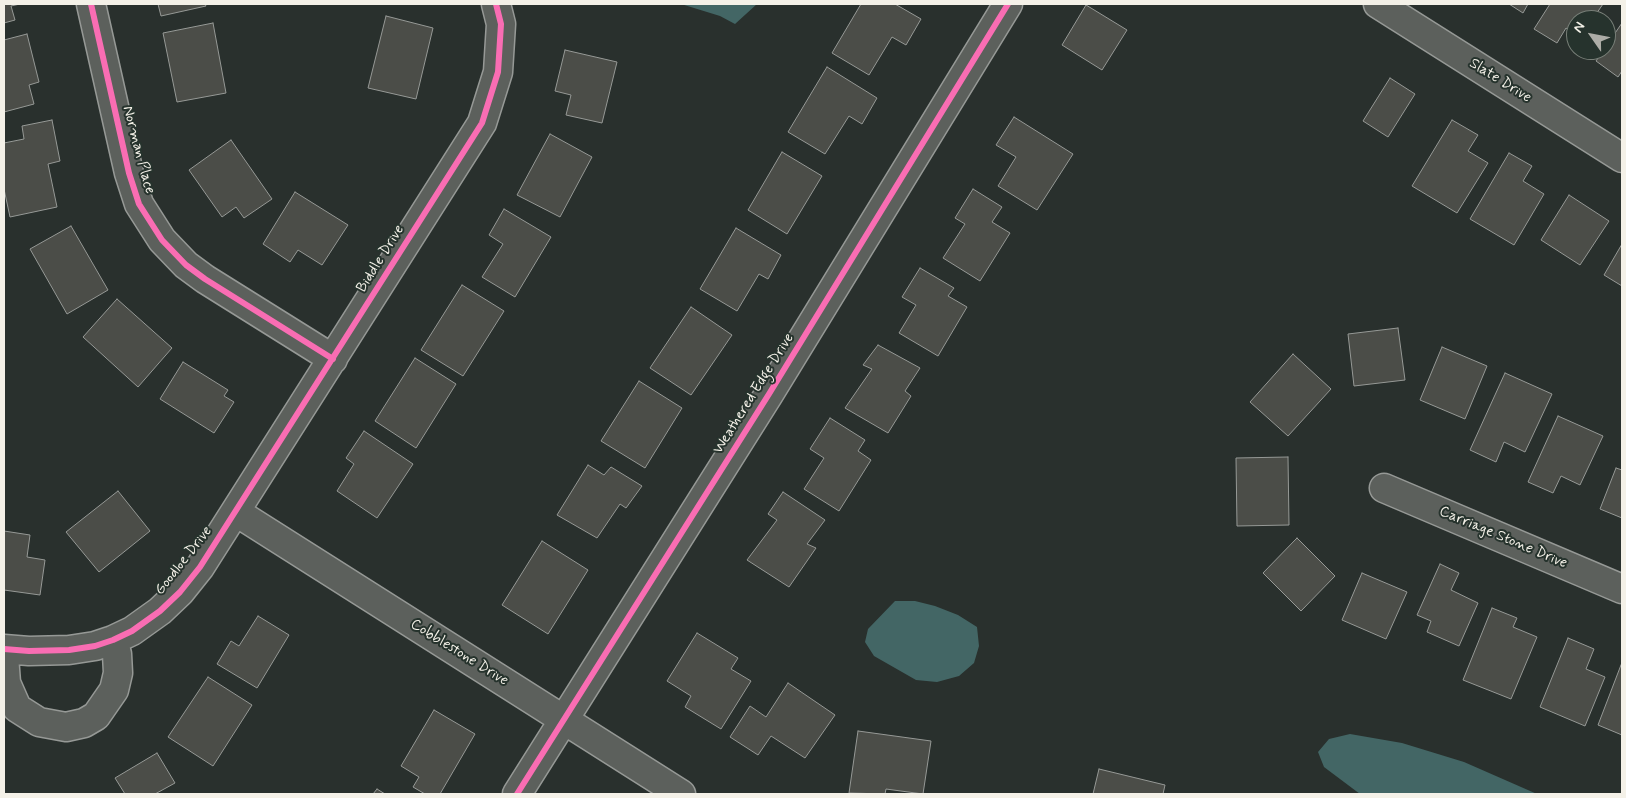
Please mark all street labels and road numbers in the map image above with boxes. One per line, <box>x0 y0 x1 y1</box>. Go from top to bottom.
street label: Slate Drive <box>1466 55 1534 107</box>
street label: Norman Place <box>118 104 158 196</box>
street label: Biddle Drive <box>353 222 409 296</box>
street label: Weathered Edge Drive <box>710 330 798 458</box>
street label: Carriage Stone Drive <box>1436 503 1570 573</box>
street label: Goodloe Drive <box>151 523 217 599</box>
street label: Cobblestone Drive <box>407 616 511 690</box>

